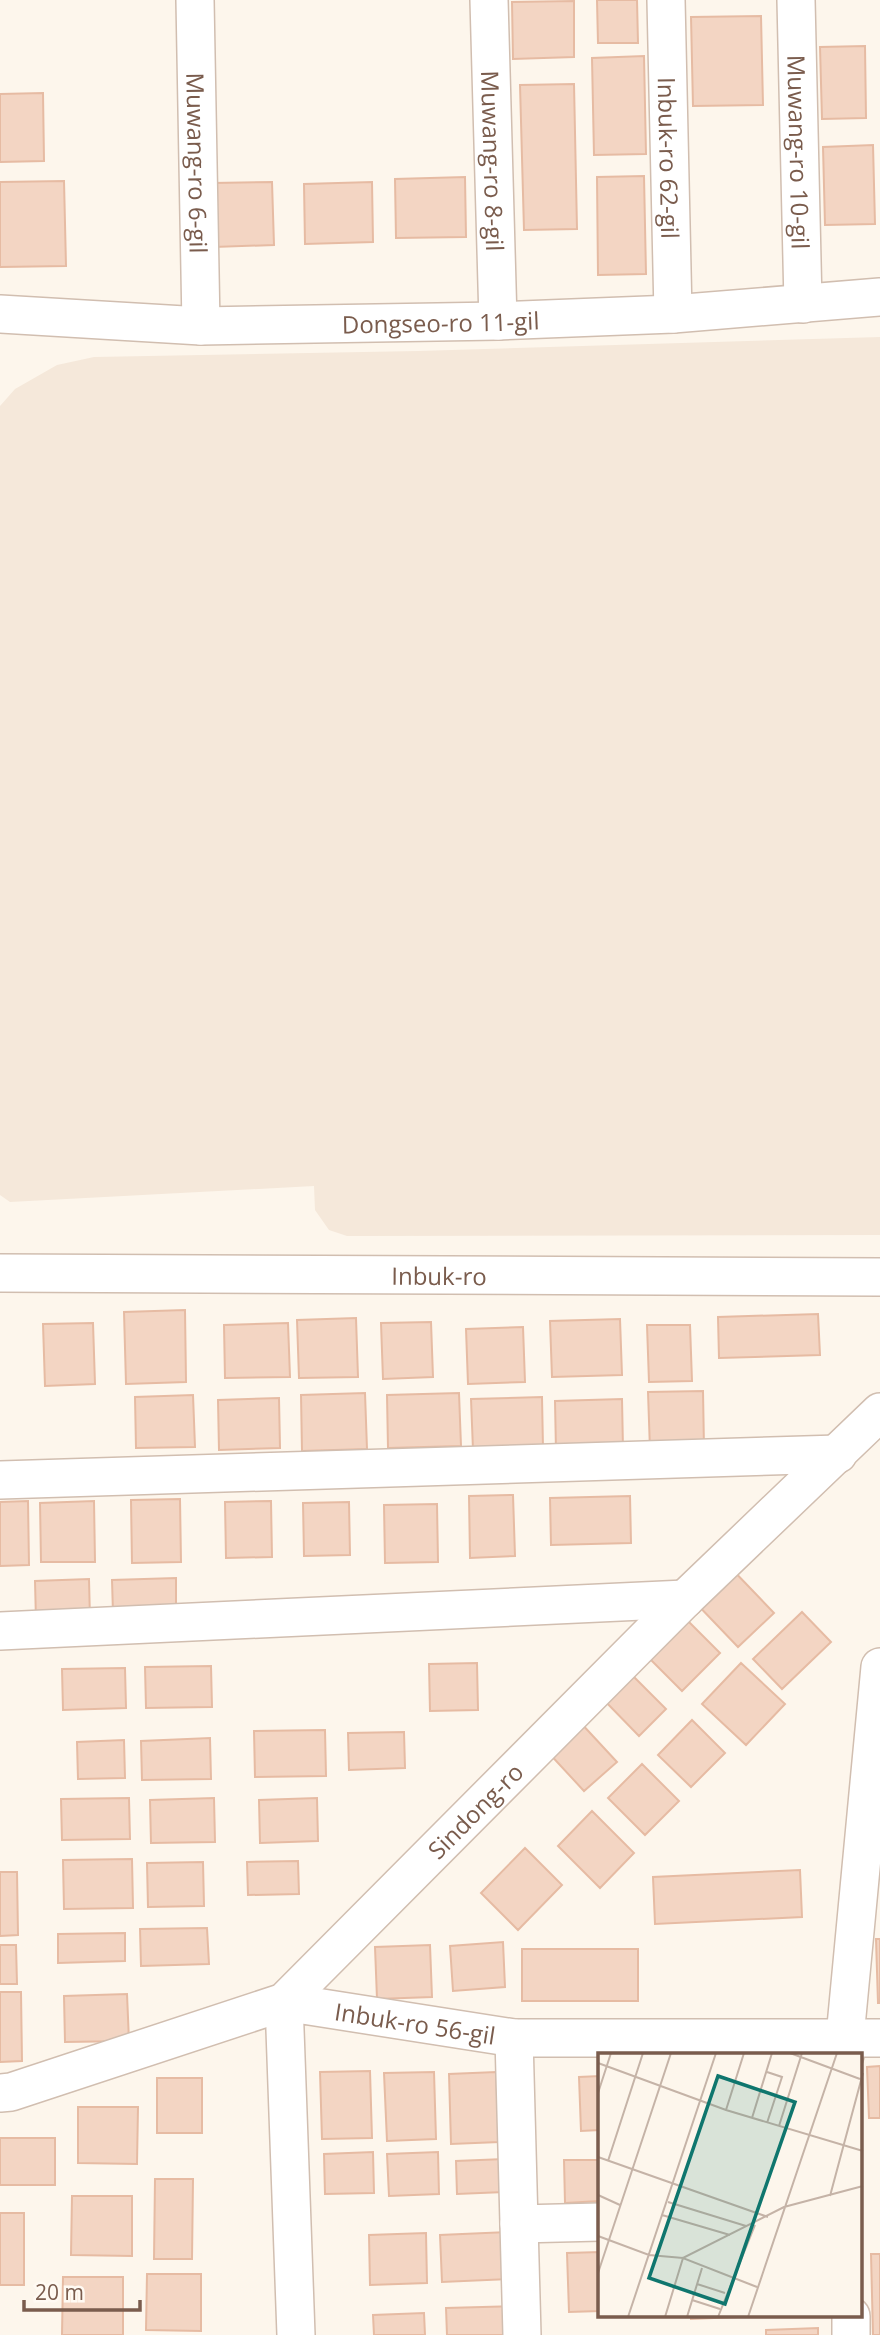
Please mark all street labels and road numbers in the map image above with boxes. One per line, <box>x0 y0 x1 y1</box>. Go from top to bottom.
street label: Muwang-ro 10-gil <box>781 54 818 250</box>
street label: Muwang-ro 8-gil <box>474 70 513 252</box>
street label: Muwang-ro 6-gil <box>180 72 216 254</box>
street label: Inbuk-ro 62-gil <box>651 77 688 239</box>
street label: Dongseo-ro 11-gil <box>342 303 540 340</box>
street label: Inbuk-ro <box>391 1258 487 1292</box>
street label: Sindong-ro <box>420 1755 530 1865</box>
street label: Inbuk-ro 56-gil <box>333 1994 498 2051</box>

